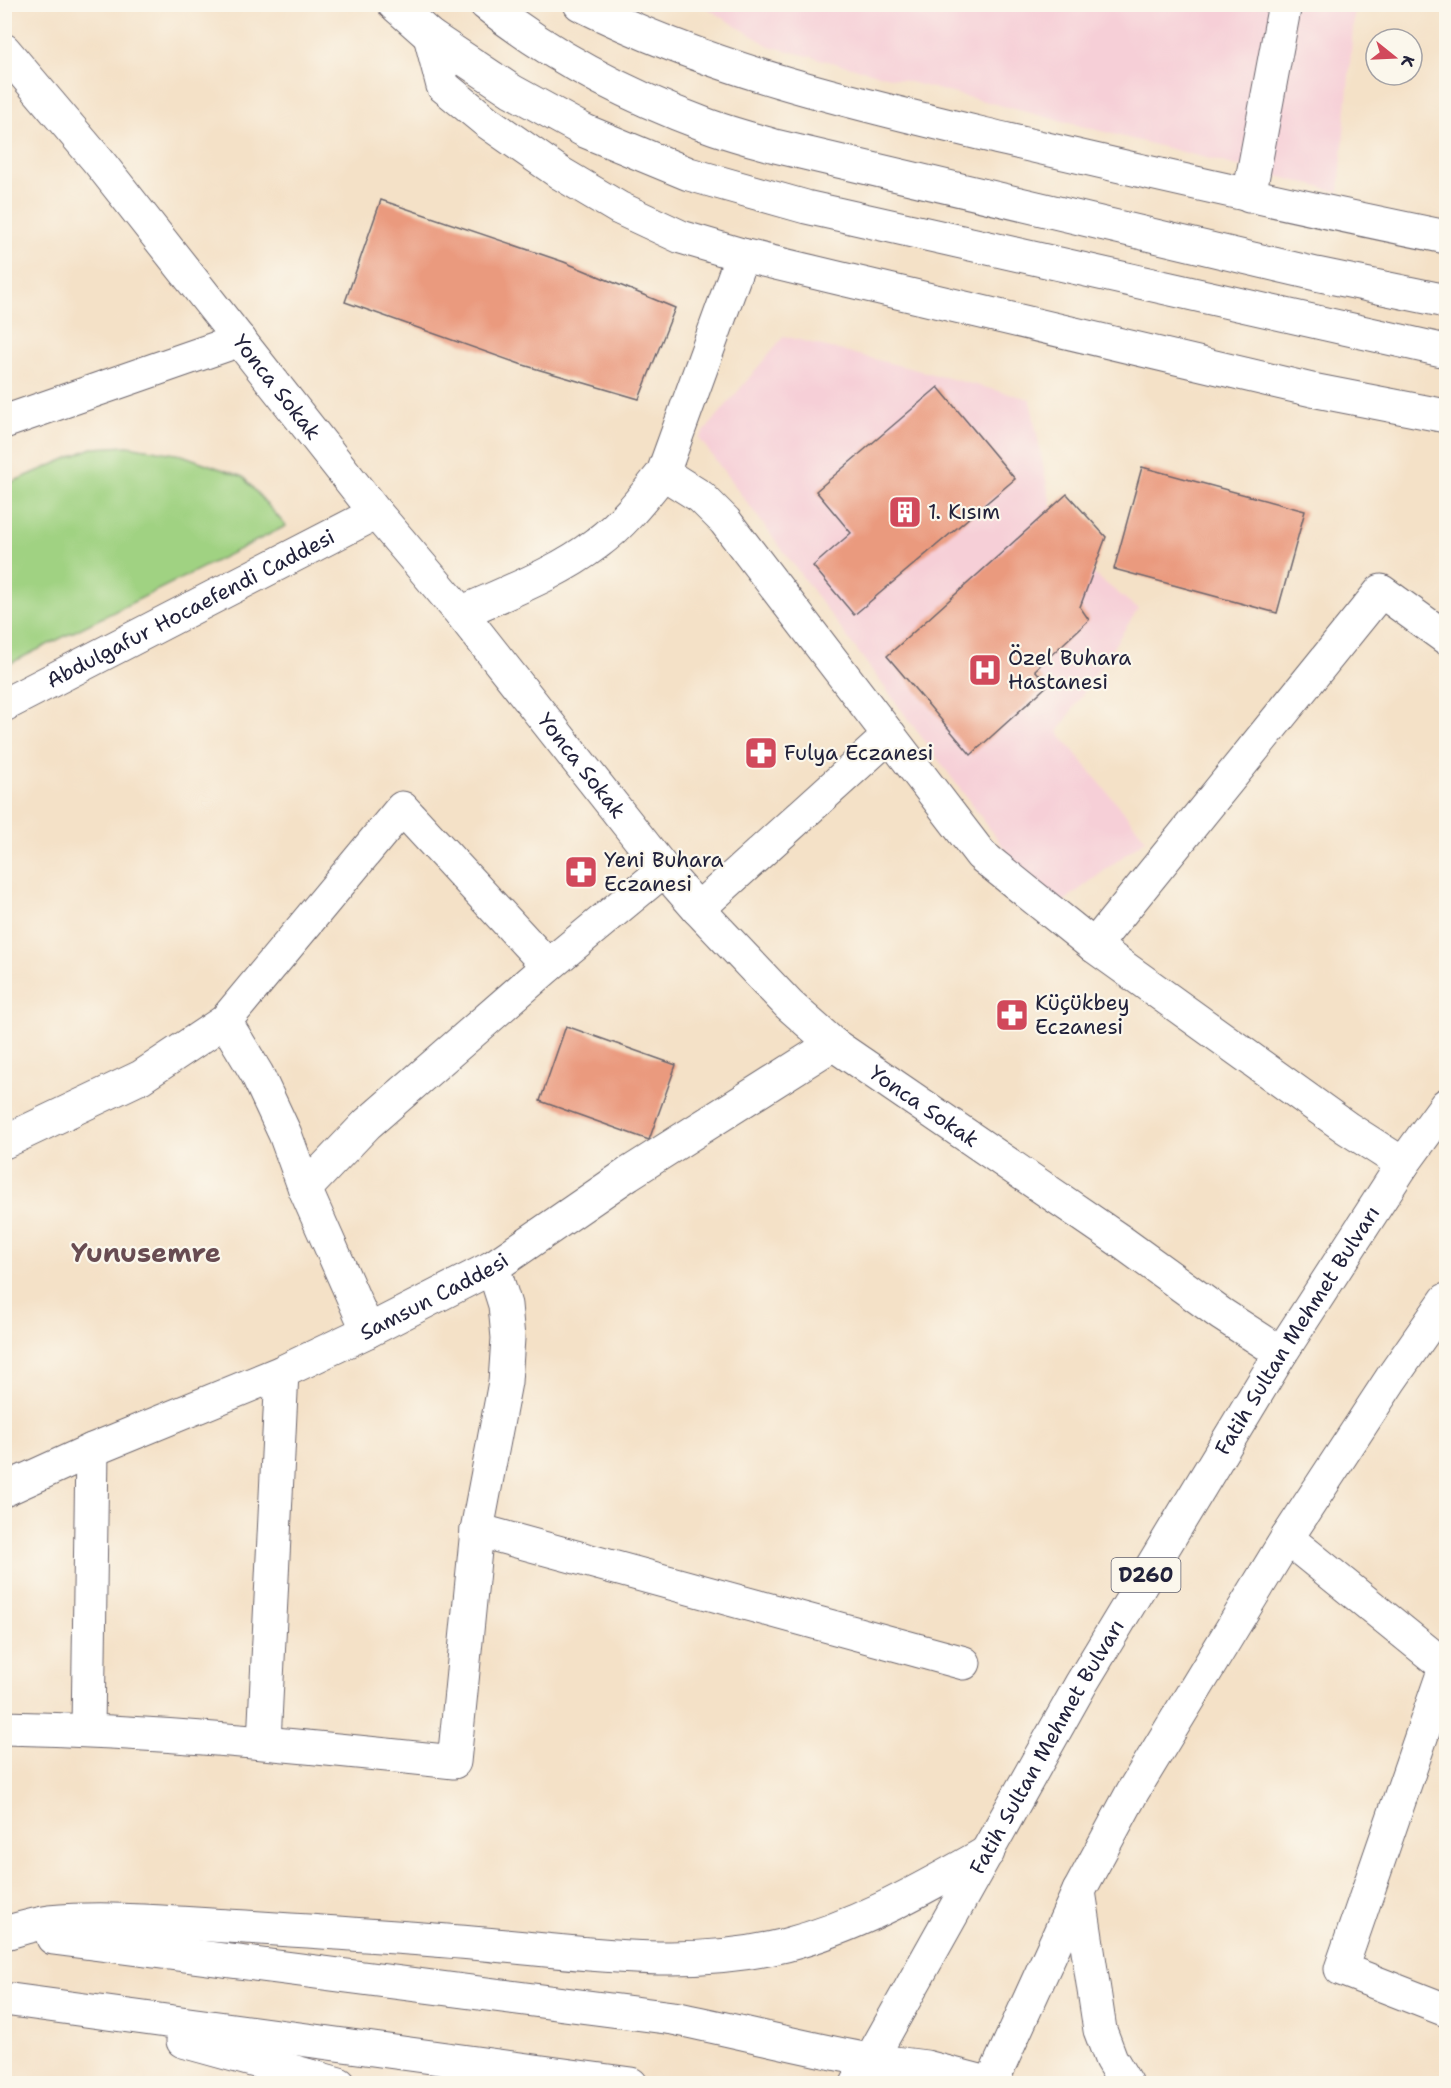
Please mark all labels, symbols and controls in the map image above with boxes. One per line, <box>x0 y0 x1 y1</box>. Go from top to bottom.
north arrow <box>1364 27 1424 87</box>
text: K <box>1396 53 1419 70</box>
street label: Yonca Sokak <box>227 329 327 446</box>
building icon: 1. Kısım <box>887 494 923 530</box>
place label: 1. Kısım <box>928 498 1000 526</box>
street label: Abdulgafur Hocaefendi Caddesi <box>42 523 340 695</box>
place label: Özel Buhara Hastanesi <box>1008 644 1131 696</box>
hospital icon: Özel Buhara Hastanesi <box>967 652 1003 688</box>
street label: Yonca Sokak <box>531 707 632 824</box>
pharmacy icon: Fulya Eczanesi <box>743 735 779 771</box>
place label: Fulya Eczanesi <box>784 739 934 767</box>
place label: Yeni Buhara Eczanesi <box>604 846 723 898</box>
pharmacy icon: Yeni Buhara Eczanesi <box>563 854 599 890</box>
place label: Küçükbey Eczanesi <box>1035 989 1130 1041</box>
pharmacy icon: Küçükbey Eczanesi <box>994 997 1030 1033</box>
street label: Yonca Sokak <box>864 1059 984 1154</box>
street label: Fatih Sultan Mehmet Bulvarı <box>1209 1200 1386 1460</box>
district label: Yunusemre <box>71 1234 221 1271</box>
street label: Samsun Caddesi <box>355 1246 514 1347</box>
road number: D260 <box>1112 1558 1180 1592</box>
street label: Fatih Sultan Mehmet Bulvarı <box>963 1614 1131 1879</box>

